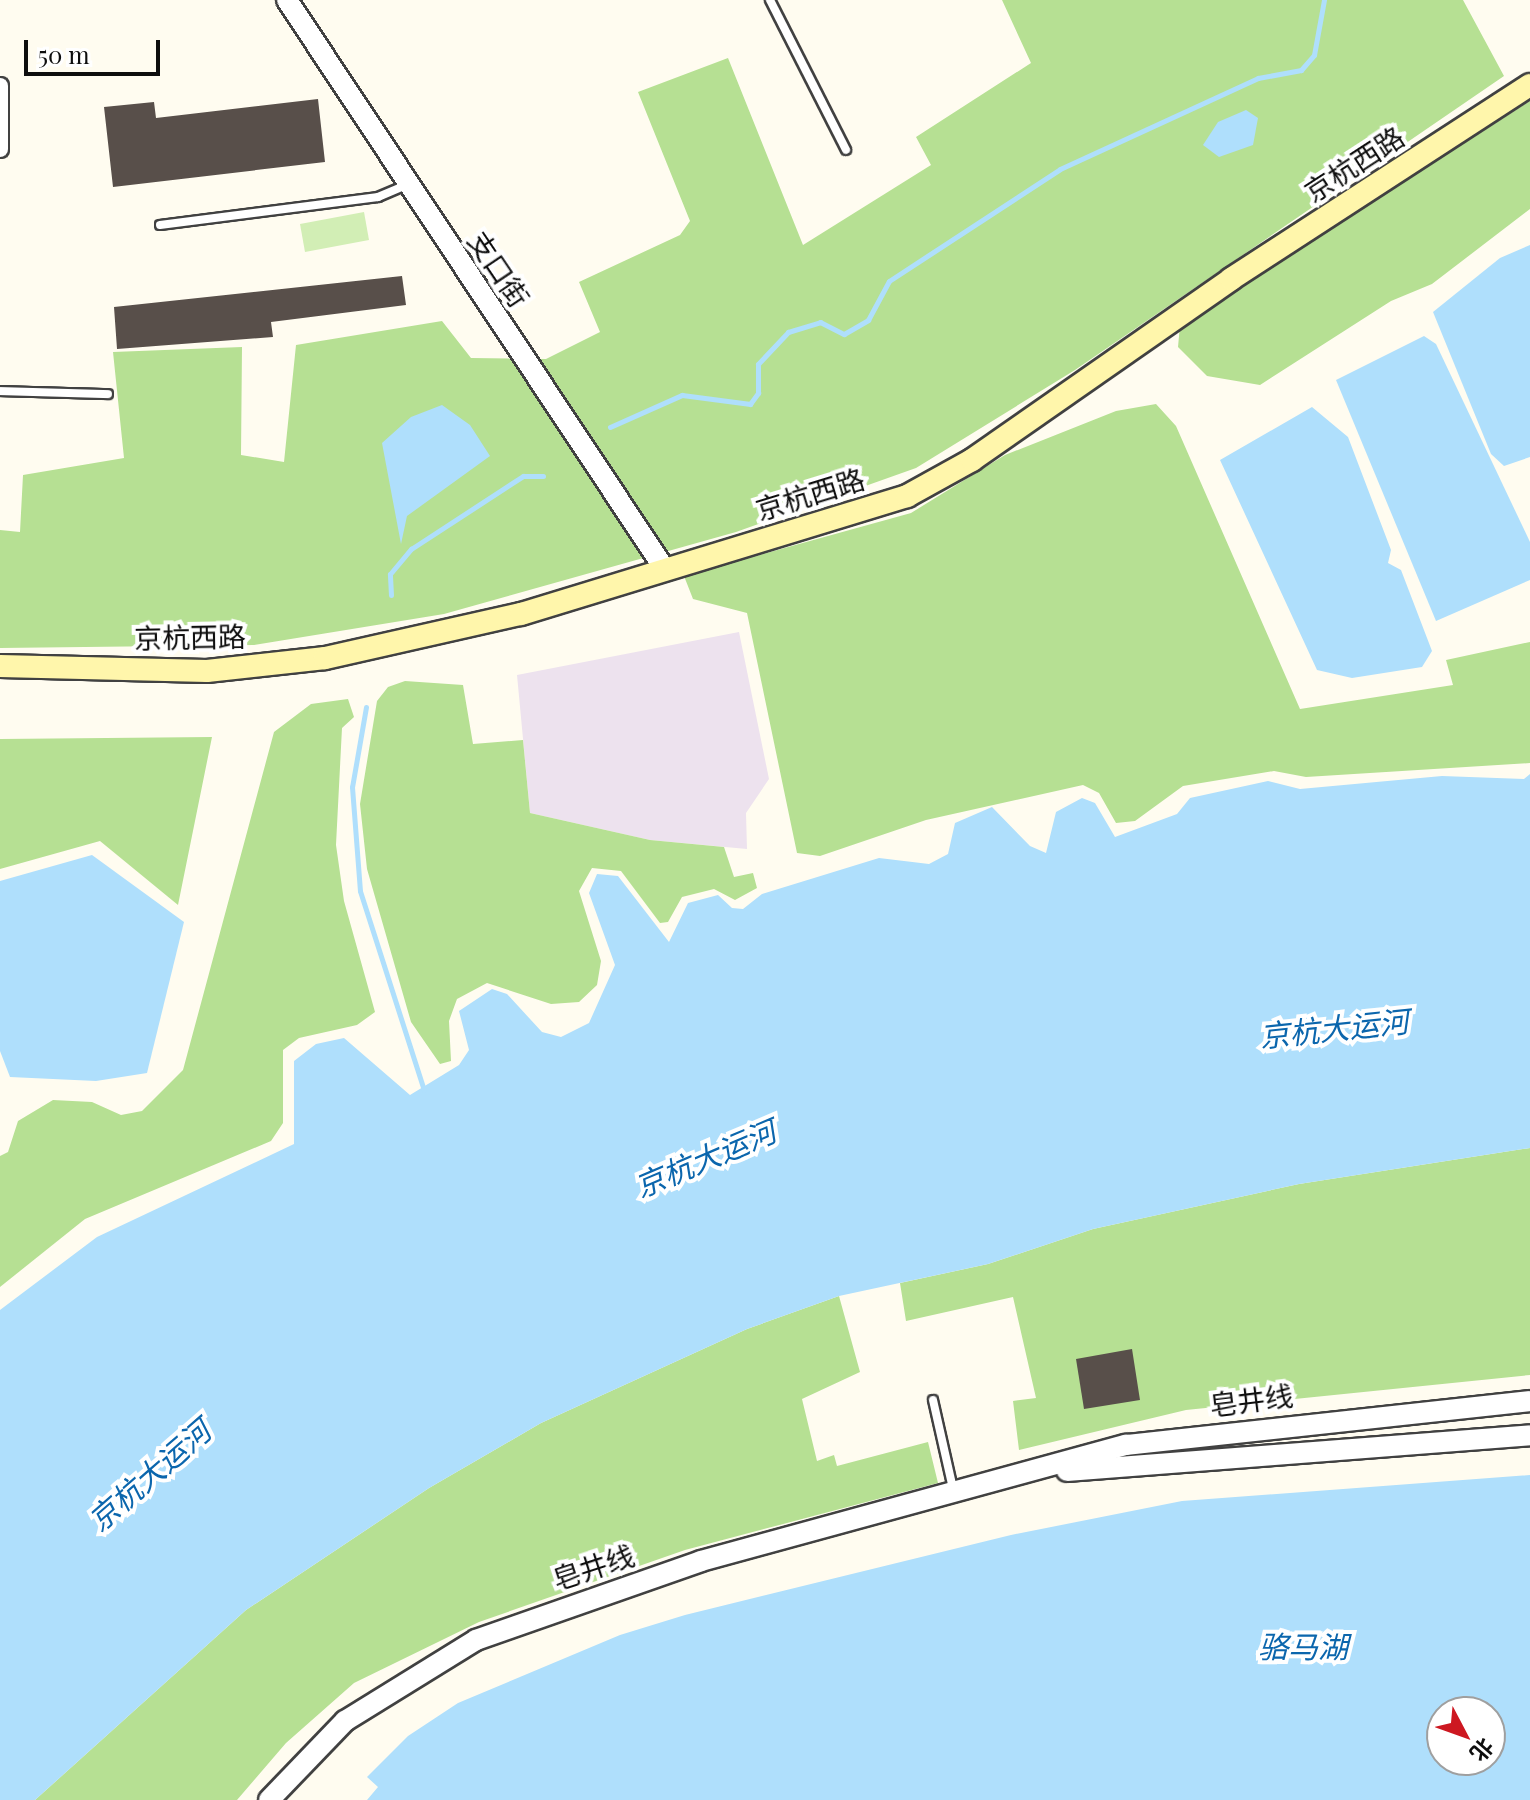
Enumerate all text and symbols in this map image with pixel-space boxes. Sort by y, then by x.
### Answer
scale bar [28,24,164,74]
text: 50 m [38,38,90,70]
street label: 京杭西路 [1298,119,1410,209]
street label: 支口街 [462,225,536,313]
street label: 京杭西路 [752,462,868,526]
street label: 京杭西路 [134,619,246,655]
water label: 京杭大运河 [1258,1002,1410,1054]
water label: 京杭大运河 [629,1112,781,1204]
street label: 皂井线 [1207,1378,1295,1422]
water label: 京杭大运河 [81,1412,217,1538]
street label: 皂井线 [548,1538,638,1596]
water label: 骆马湖 [1258,1628,1348,1664]
north arrow [1426,1696,1506,1776]
text: 北 [1464,1732,1501,1769]

